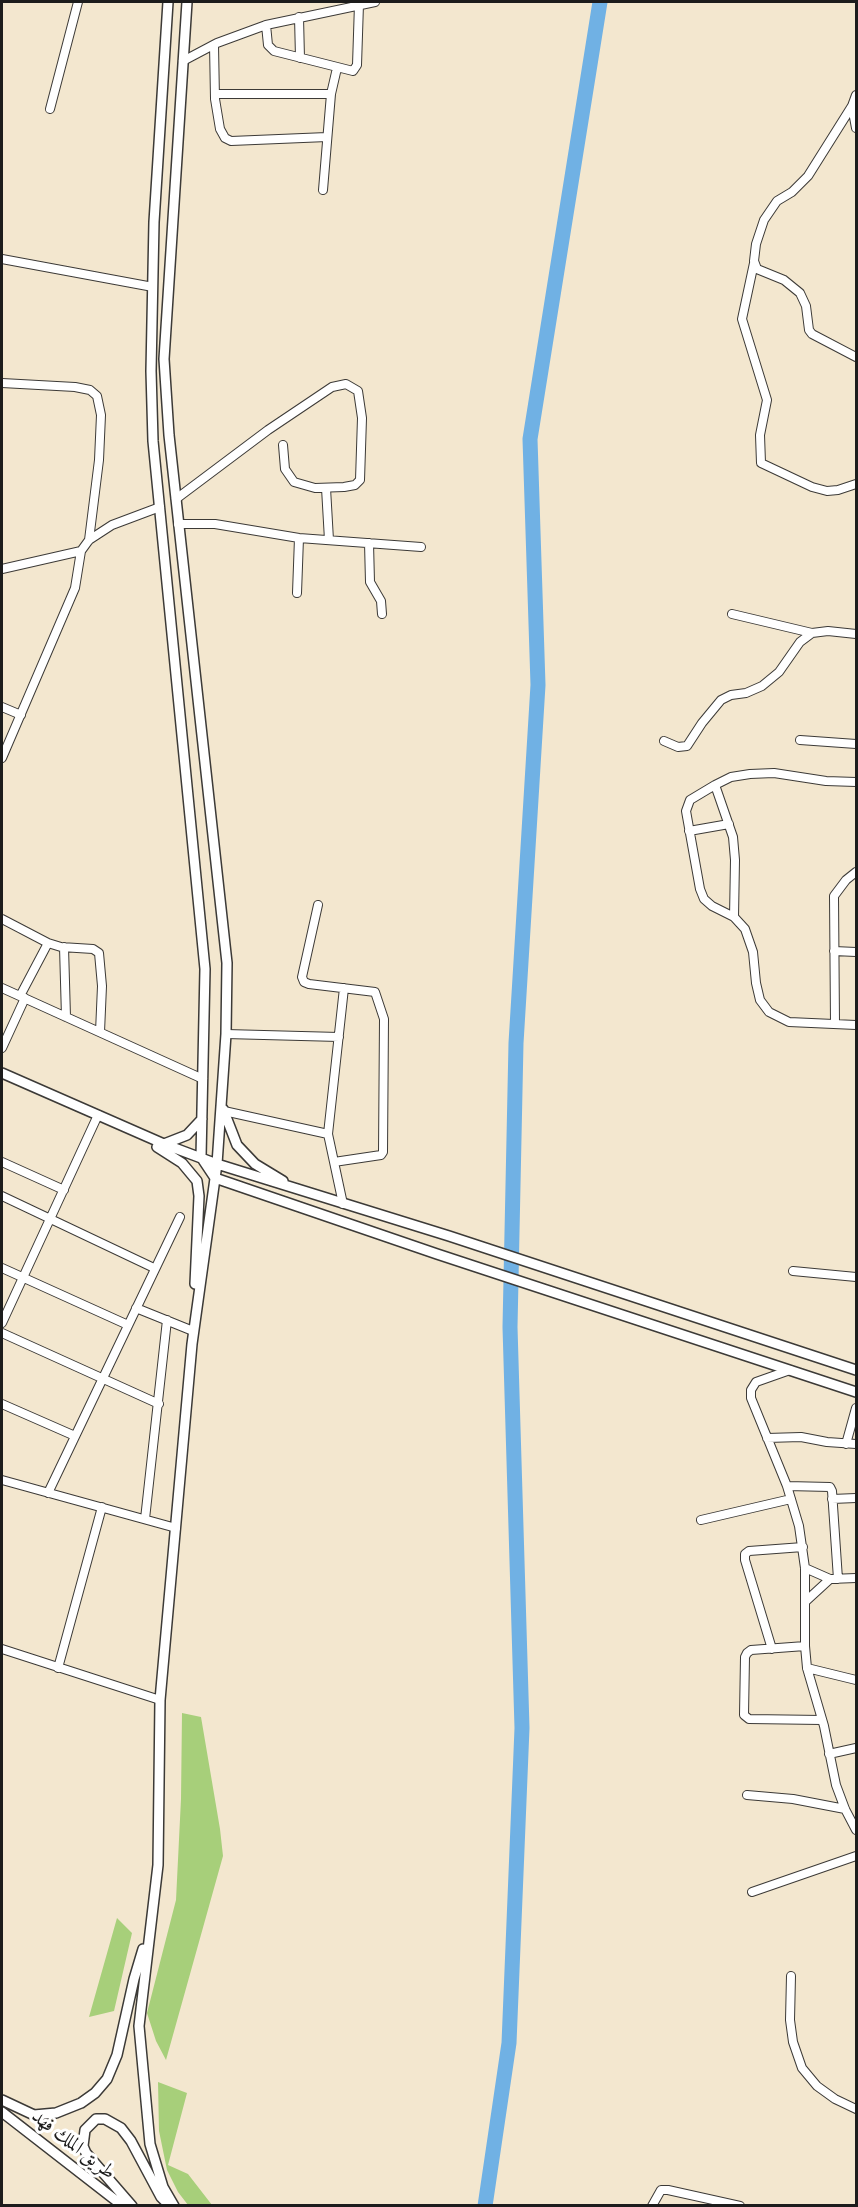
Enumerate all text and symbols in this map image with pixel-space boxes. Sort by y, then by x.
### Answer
street label: طريق الملك فهد [26,2105,120,2185]

